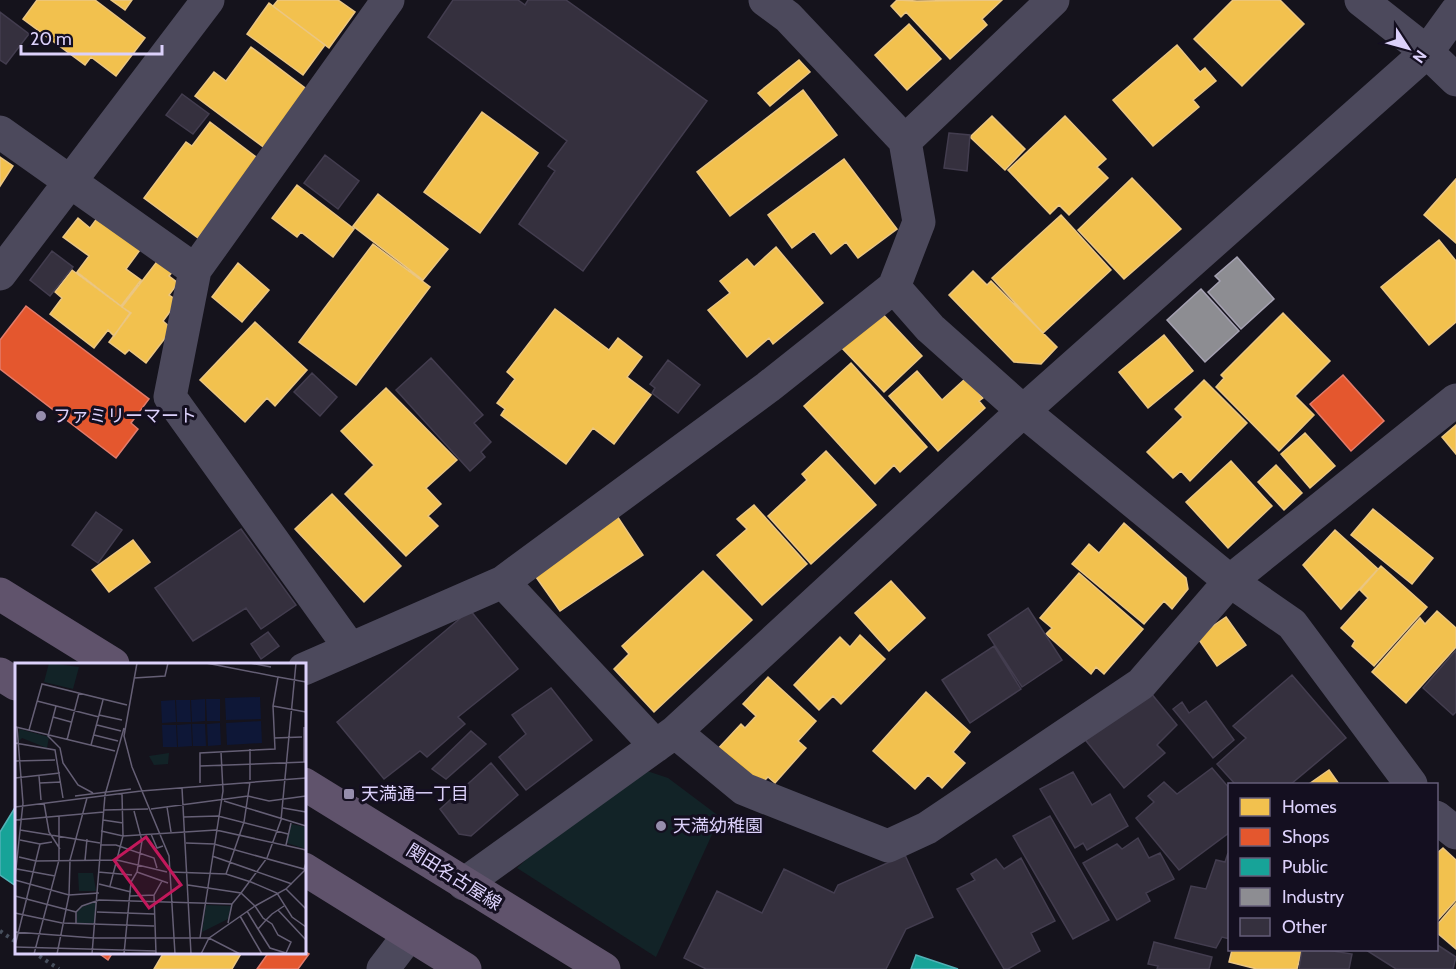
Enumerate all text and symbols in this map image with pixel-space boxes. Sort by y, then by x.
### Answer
scale bar [21,18,162,56]
north arrow [1378,18,1438,78]
text: 20 m [30,28,72,50]
text: N [1409,46,1431,67]
place label: ファミリーマート [53,405,197,427]
marker: ファミリーマート [34,409,48,423]
inset map [15,663,306,954]
place label: 天満通一丁目 [361,783,469,805]
legend [1228,783,1438,951]
marker: 天満通一丁目 [342,787,356,801]
text: Homes [1282,796,1337,818]
place label: 天満幼稚園 [673,815,763,837]
marker: 天満幼稚園 [654,819,668,833]
text: Shops [1282,826,1330,848]
street label: 関田名古屋線 [402,839,506,915]
text: Public [1282,856,1328,878]
text: Industry [1282,886,1344,908]
text: Other [1282,916,1327,938]

